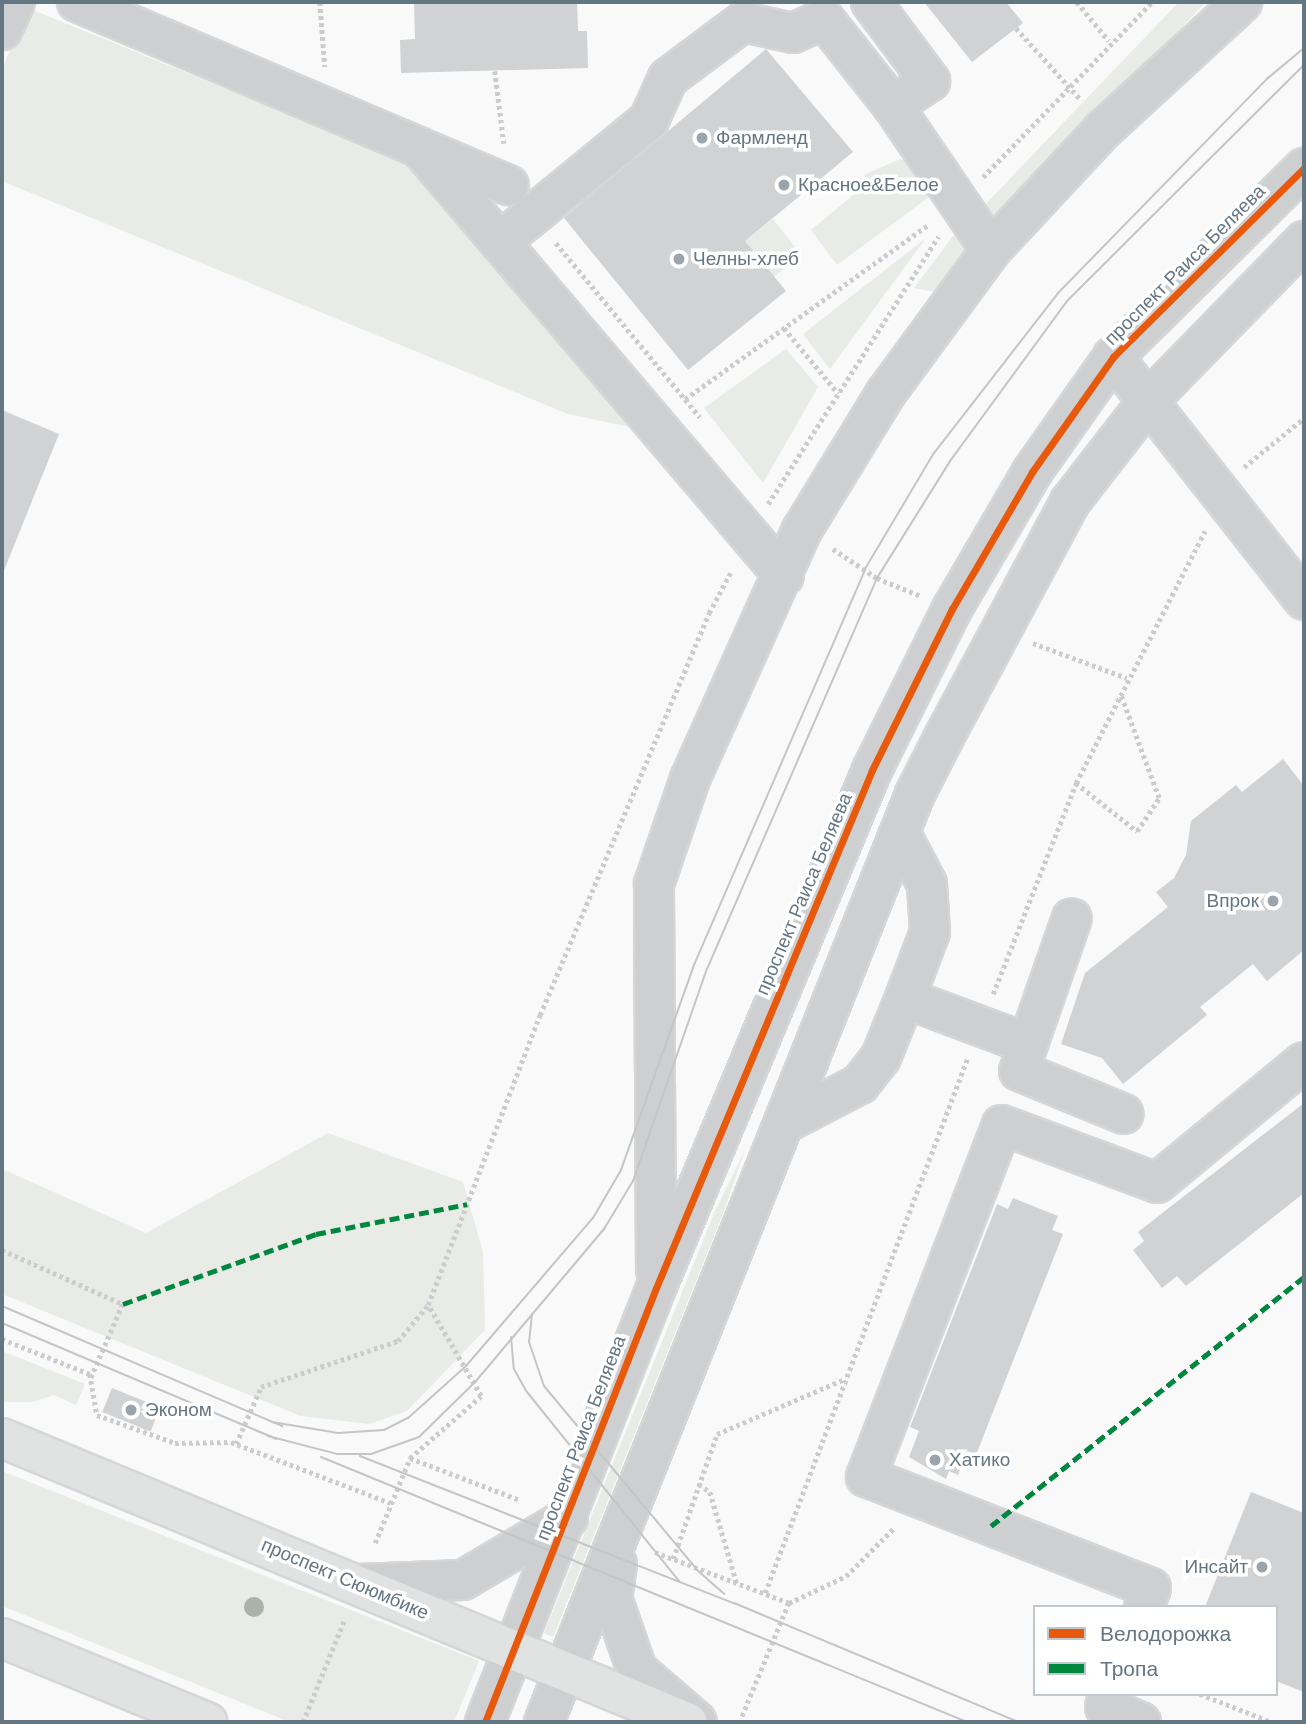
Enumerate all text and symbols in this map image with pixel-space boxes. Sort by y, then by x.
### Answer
place label: Фармленд [716,127,808,149]
marker: Фармленд [694,130,710,146]
place label: Красное&Белое [798,174,939,196]
marker: Красное&Белое [776,177,792,193]
street label: проспект Раиса Беляева [1100,180,1270,350]
place label: Челны-хлеб [693,248,799,270]
marker: Челны-хлеб [671,251,687,267]
street label: проспект Раиса Беляева [751,789,857,999]
place label: Впрок [1207,890,1259,912]
marker: Впрок [1265,893,1281,909]
street label: проспект Раиса Беляева [531,1332,631,1544]
place label: Эконом [145,1399,212,1421]
marker: Эконом [123,1402,139,1418]
place label: Хатико [949,1449,1010,1471]
marker: Хатико [927,1452,943,1468]
street label: проспект Сююмбике [258,1533,432,1625]
place label: Инсайт [1184,1556,1248,1578]
marker: Инсайт [1254,1559,1270,1575]
legend [1033,1605,1278,1696]
text: Велодорожка [1100,1622,1231,1645]
text: Тропа [1100,1657,1158,1680]

